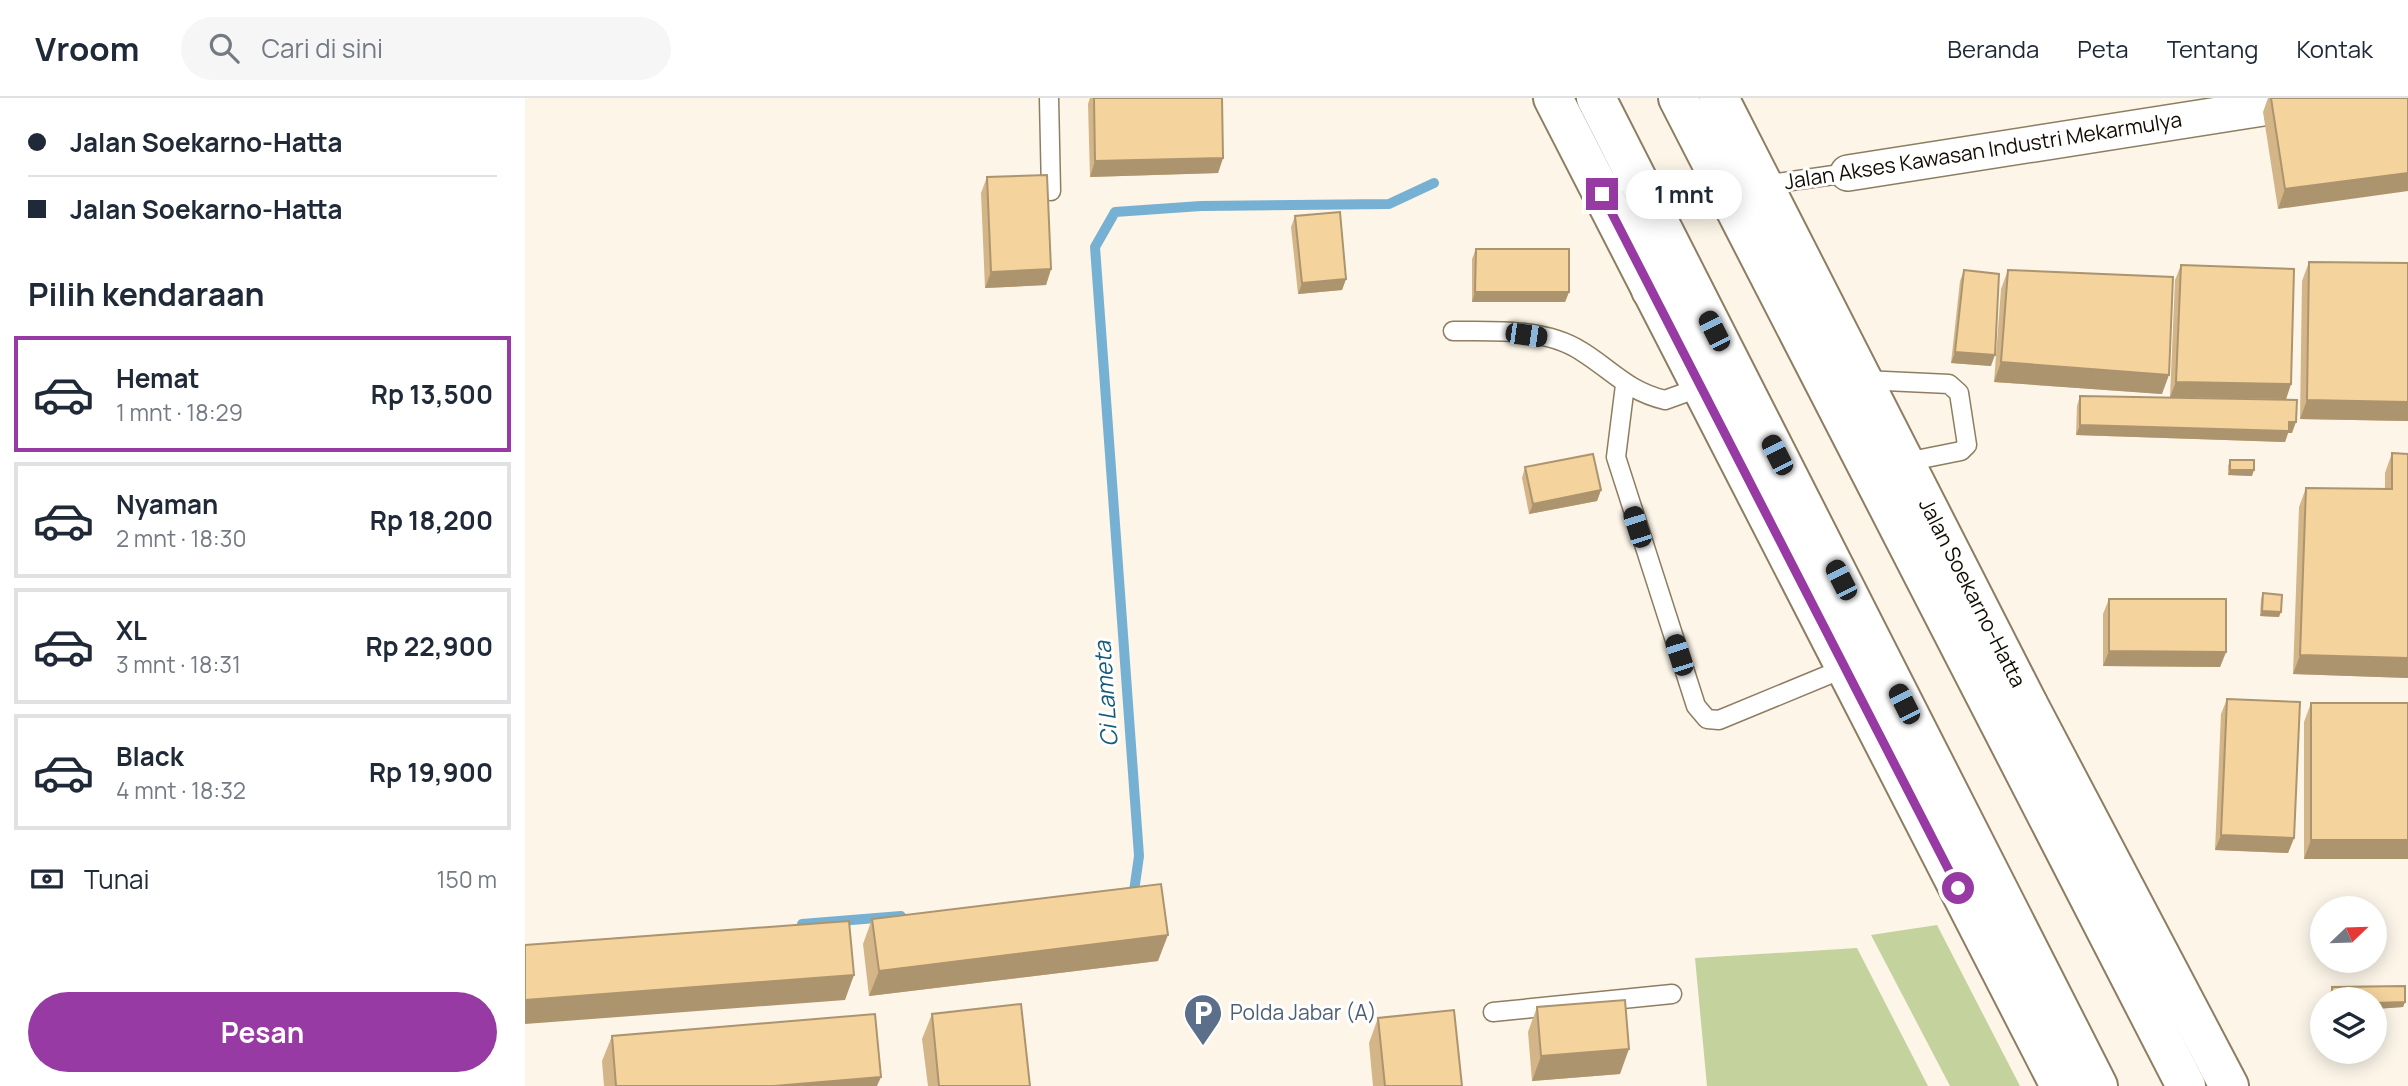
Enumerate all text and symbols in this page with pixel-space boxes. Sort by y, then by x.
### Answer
search box [181,17,671,80]
text: Vroom [35,26,139,71]
icon: search [205,29,243,67]
text: Cari di sini [261,30,383,66]
text: Beranda [1947,32,2039,65]
text: Peta [2077,32,2129,65]
text: Tentang [2167,32,2258,65]
text: Kontak [2296,32,2373,65]
street label: Jalan Akses Kawasan Industri Mekarmulya [1782,105,2184,195]
text: Jalan Soekarno-Hatta [70,124,343,160]
callout: 1 mnt [1627,170,1742,218]
route end [1586,178,1618,210]
text: 1 mnt [1654,178,1714,210]
text: Jalan Soekarno-Hatta [70,191,343,227]
text: Pilih kendaraan [28,272,265,316]
car [1696,308,1733,354]
car [1504,322,1549,348]
text: Hemat [116,360,200,396]
icon: car [32,363,95,426]
text: Rp 13,500 [371,376,493,412]
text: 1 mnt · 18:29 [116,396,243,428]
car [1759,432,1796,478]
text: Nyaman [116,486,218,522]
icon: car [32,489,95,552]
street label: Jalan Soekarno-Hatta [1913,493,2033,692]
text: Rp 18,200 [370,502,493,538]
car [1621,504,1654,550]
text: 2 mnt · 18:30 [116,522,246,554]
car [1823,557,1860,603]
text: XL [116,612,147,648]
icon: car [32,615,95,678]
text: Rp 22,900 [365,628,493,664]
car [1663,632,1696,678]
water label: Ci Lameta [1085,639,1125,748]
text: 3 mnt · 18:31 [116,648,241,680]
car [1886,681,1923,727]
text: Black [116,738,184,774]
icon: car [32,741,95,804]
text: Rp 19,900 [369,754,493,790]
text: 4 mnt · 18:32 [116,774,246,806]
icon: cash [28,860,66,898]
text: Tunai [84,861,150,897]
text: 150 m [437,863,497,895]
route start [1942,872,1974,904]
north arrow [2310,896,2387,973]
map controls [2310,896,2387,1064]
button: layers [2310,987,2387,1064]
button: Pesan [28,992,497,1072]
parking icon: Polda Jabar (A) [1182,992,1224,1047]
place label: Polda Jabar (A) [1230,998,1377,1026]

